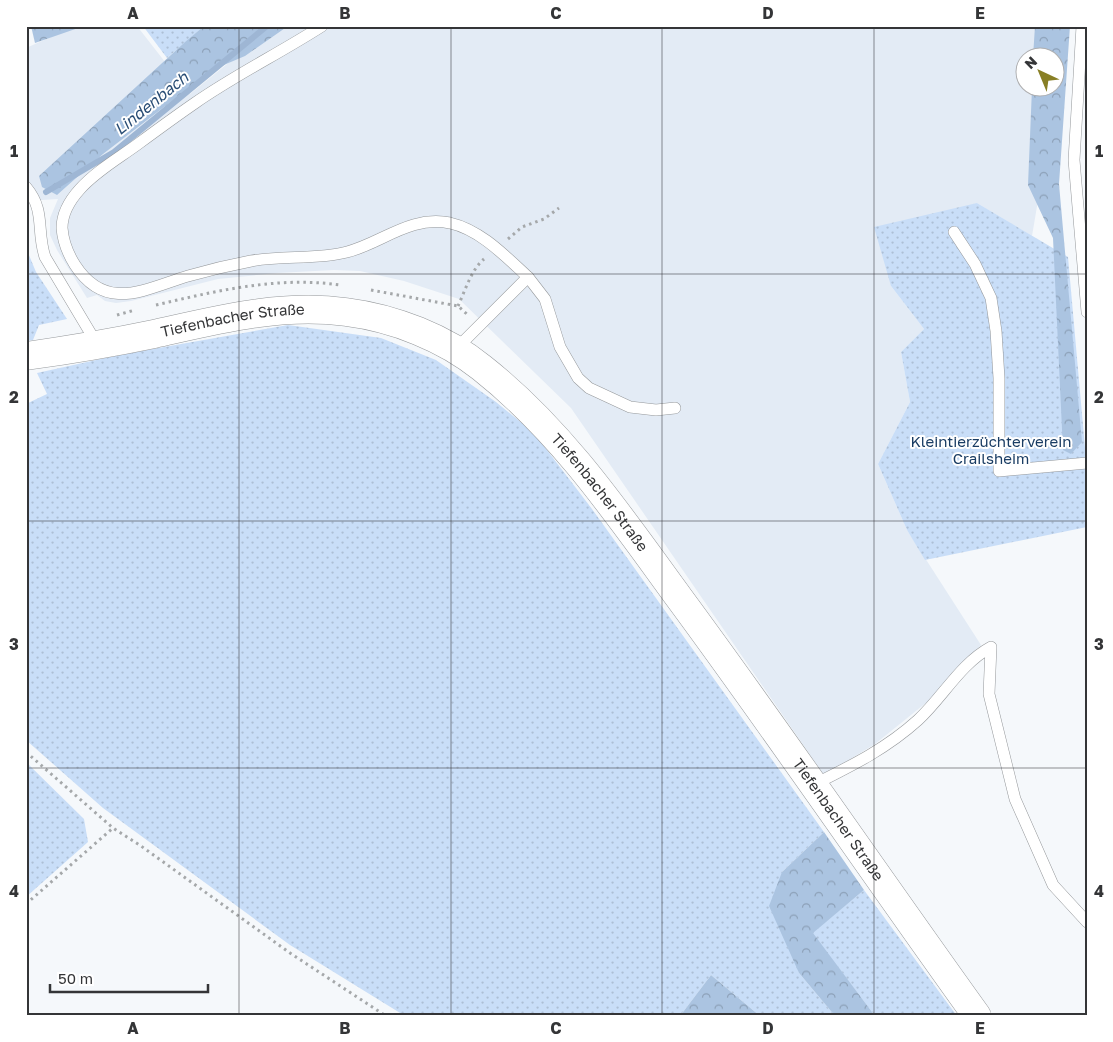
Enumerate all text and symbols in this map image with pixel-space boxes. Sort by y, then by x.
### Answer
text: A [127,3,139,23]
text: B [339,3,351,23]
text: C [550,3,562,23]
text: D [762,3,774,23]
text: E [975,3,985,23]
north arrow [1016,48,1066,98]
text: N [1021,52,1040,72]
water label: Lindenbach [110,66,193,139]
text: 1 [10,141,18,161]
text: 1 [1095,141,1103,161]
street label: Tiefenbacher Straße [159,299,305,340]
text: 2 [9,387,19,407]
text: 2 [1094,387,1104,407]
street label: Tiefenbacher Straße [548,429,653,555]
park label: Kleintierzüchterverein Crailsheim [911,432,1071,467]
text: 3 [9,634,19,654]
text: 3 [1094,634,1104,654]
street label: Tiefenbacher Straße [790,755,888,884]
text: 4 [9,881,19,901]
text: 4 [1094,881,1104,901]
scale bar [50,962,208,994]
text: 50 m [58,969,93,987]
text: A [127,1018,139,1038]
text: B [339,1018,351,1038]
text: C [550,1018,562,1038]
text: D [762,1018,774,1038]
text: E [975,1018,985,1038]

